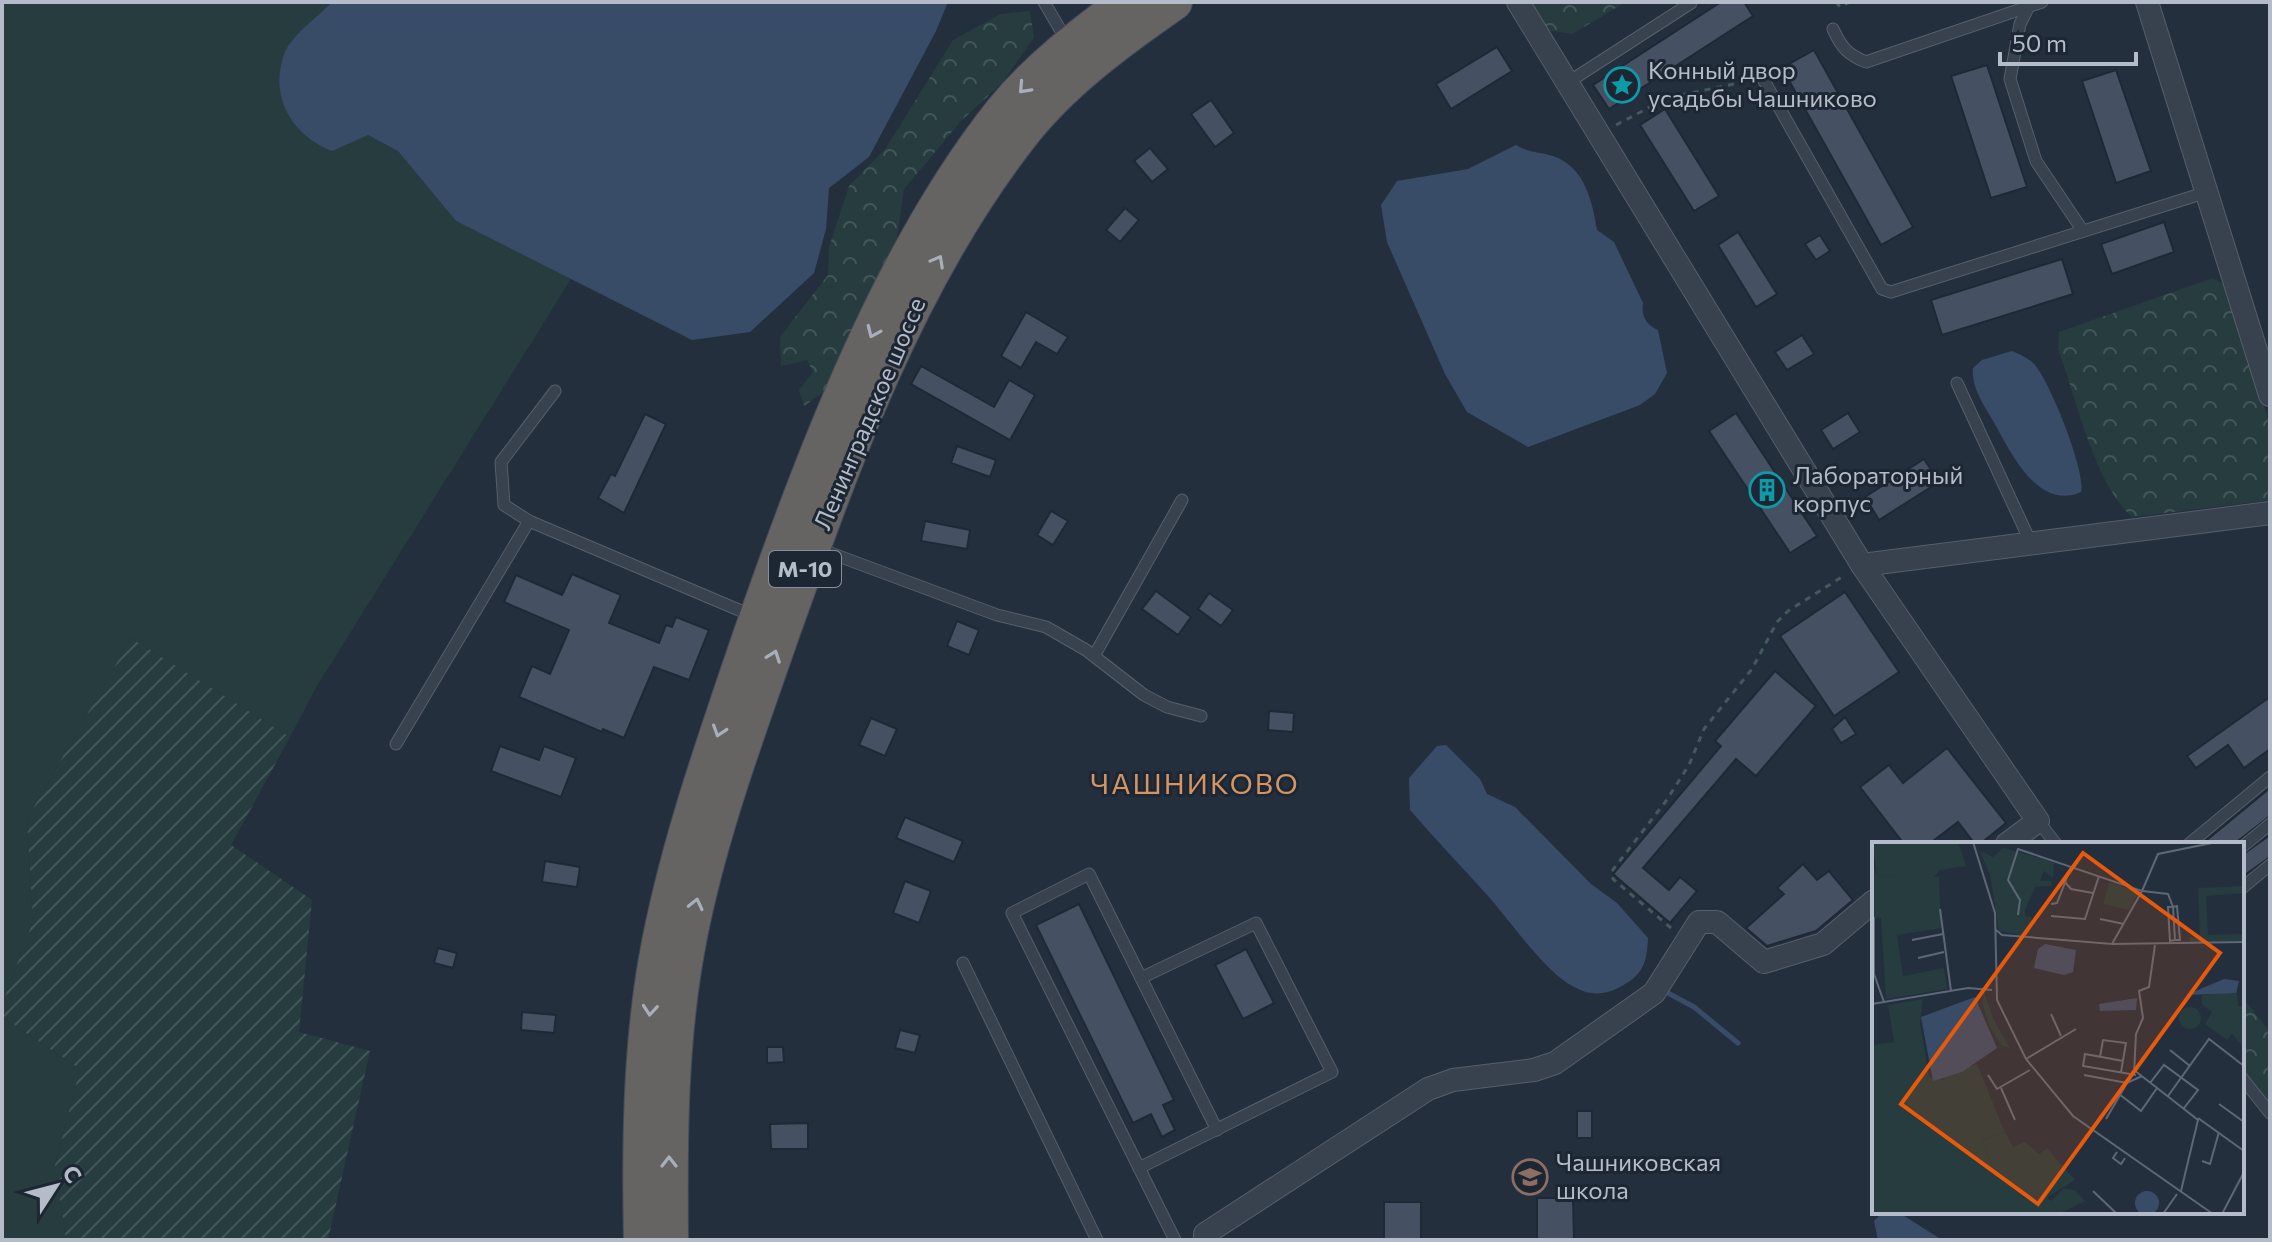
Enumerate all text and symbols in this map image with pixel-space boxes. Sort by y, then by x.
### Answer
scale bar [2000,16,2136,66]
text: 50 m [2012,28,2067,57]
place label: Конный двор усадьбы Чашниково [1648,55,1877,112]
place icon: Конный двор усадьбы Чашниково [1603,66,1641,104]
one-way arrow [1019,79,1033,93]
one-way arrow [929,255,944,270]
street label: Ленинградское шоссе [807,293,931,534]
one-way arrow [867,323,883,338]
place label: Лабораторный корпус [1793,460,1963,517]
building icon: Лабораторный корпус [1748,471,1786,509]
road number: М-10 [769,551,841,587]
one-way arrow [764,650,780,664]
one-way arrow [713,723,729,737]
district label: ЧАШНИКОВО [1090,766,1300,800]
inset map [1872,842,2244,1214]
one-way arrow [687,898,704,911]
one-way arrow [642,1004,659,1017]
north arrow [16,1146,96,1226]
place label: Чашниковская школа [1556,1147,1721,1204]
one-way arrow [660,1155,678,1168]
school or university icon: Чашниковская школа [1511,1158,1549,1196]
text: С [57,1160,88,1188]

